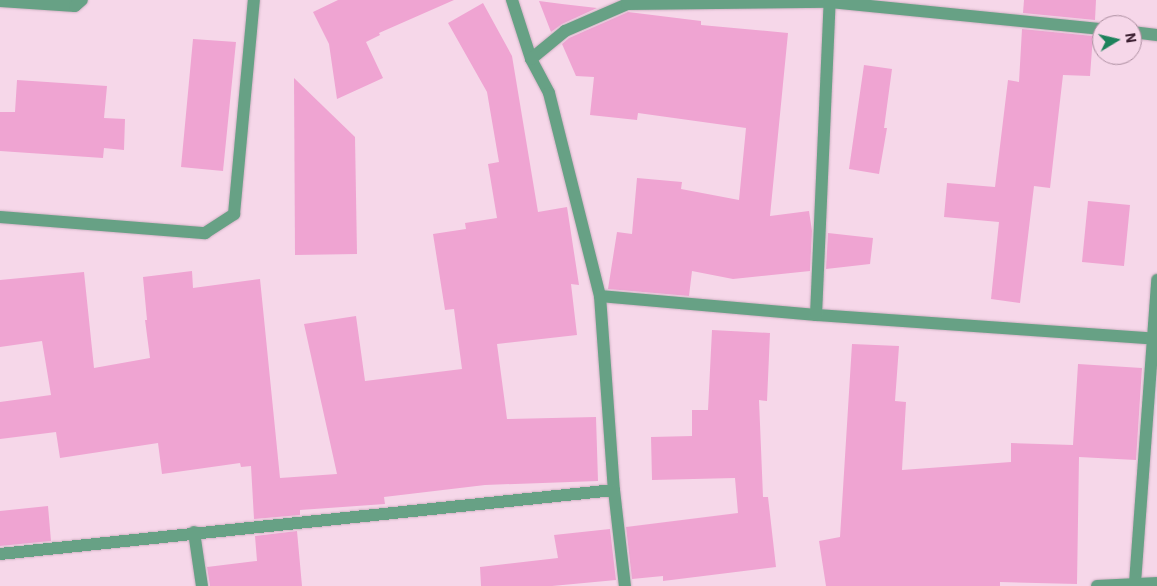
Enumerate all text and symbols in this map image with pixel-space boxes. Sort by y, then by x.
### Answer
north arrow [1092,15,1142,65]
text: N [1121,31,1141,44]

